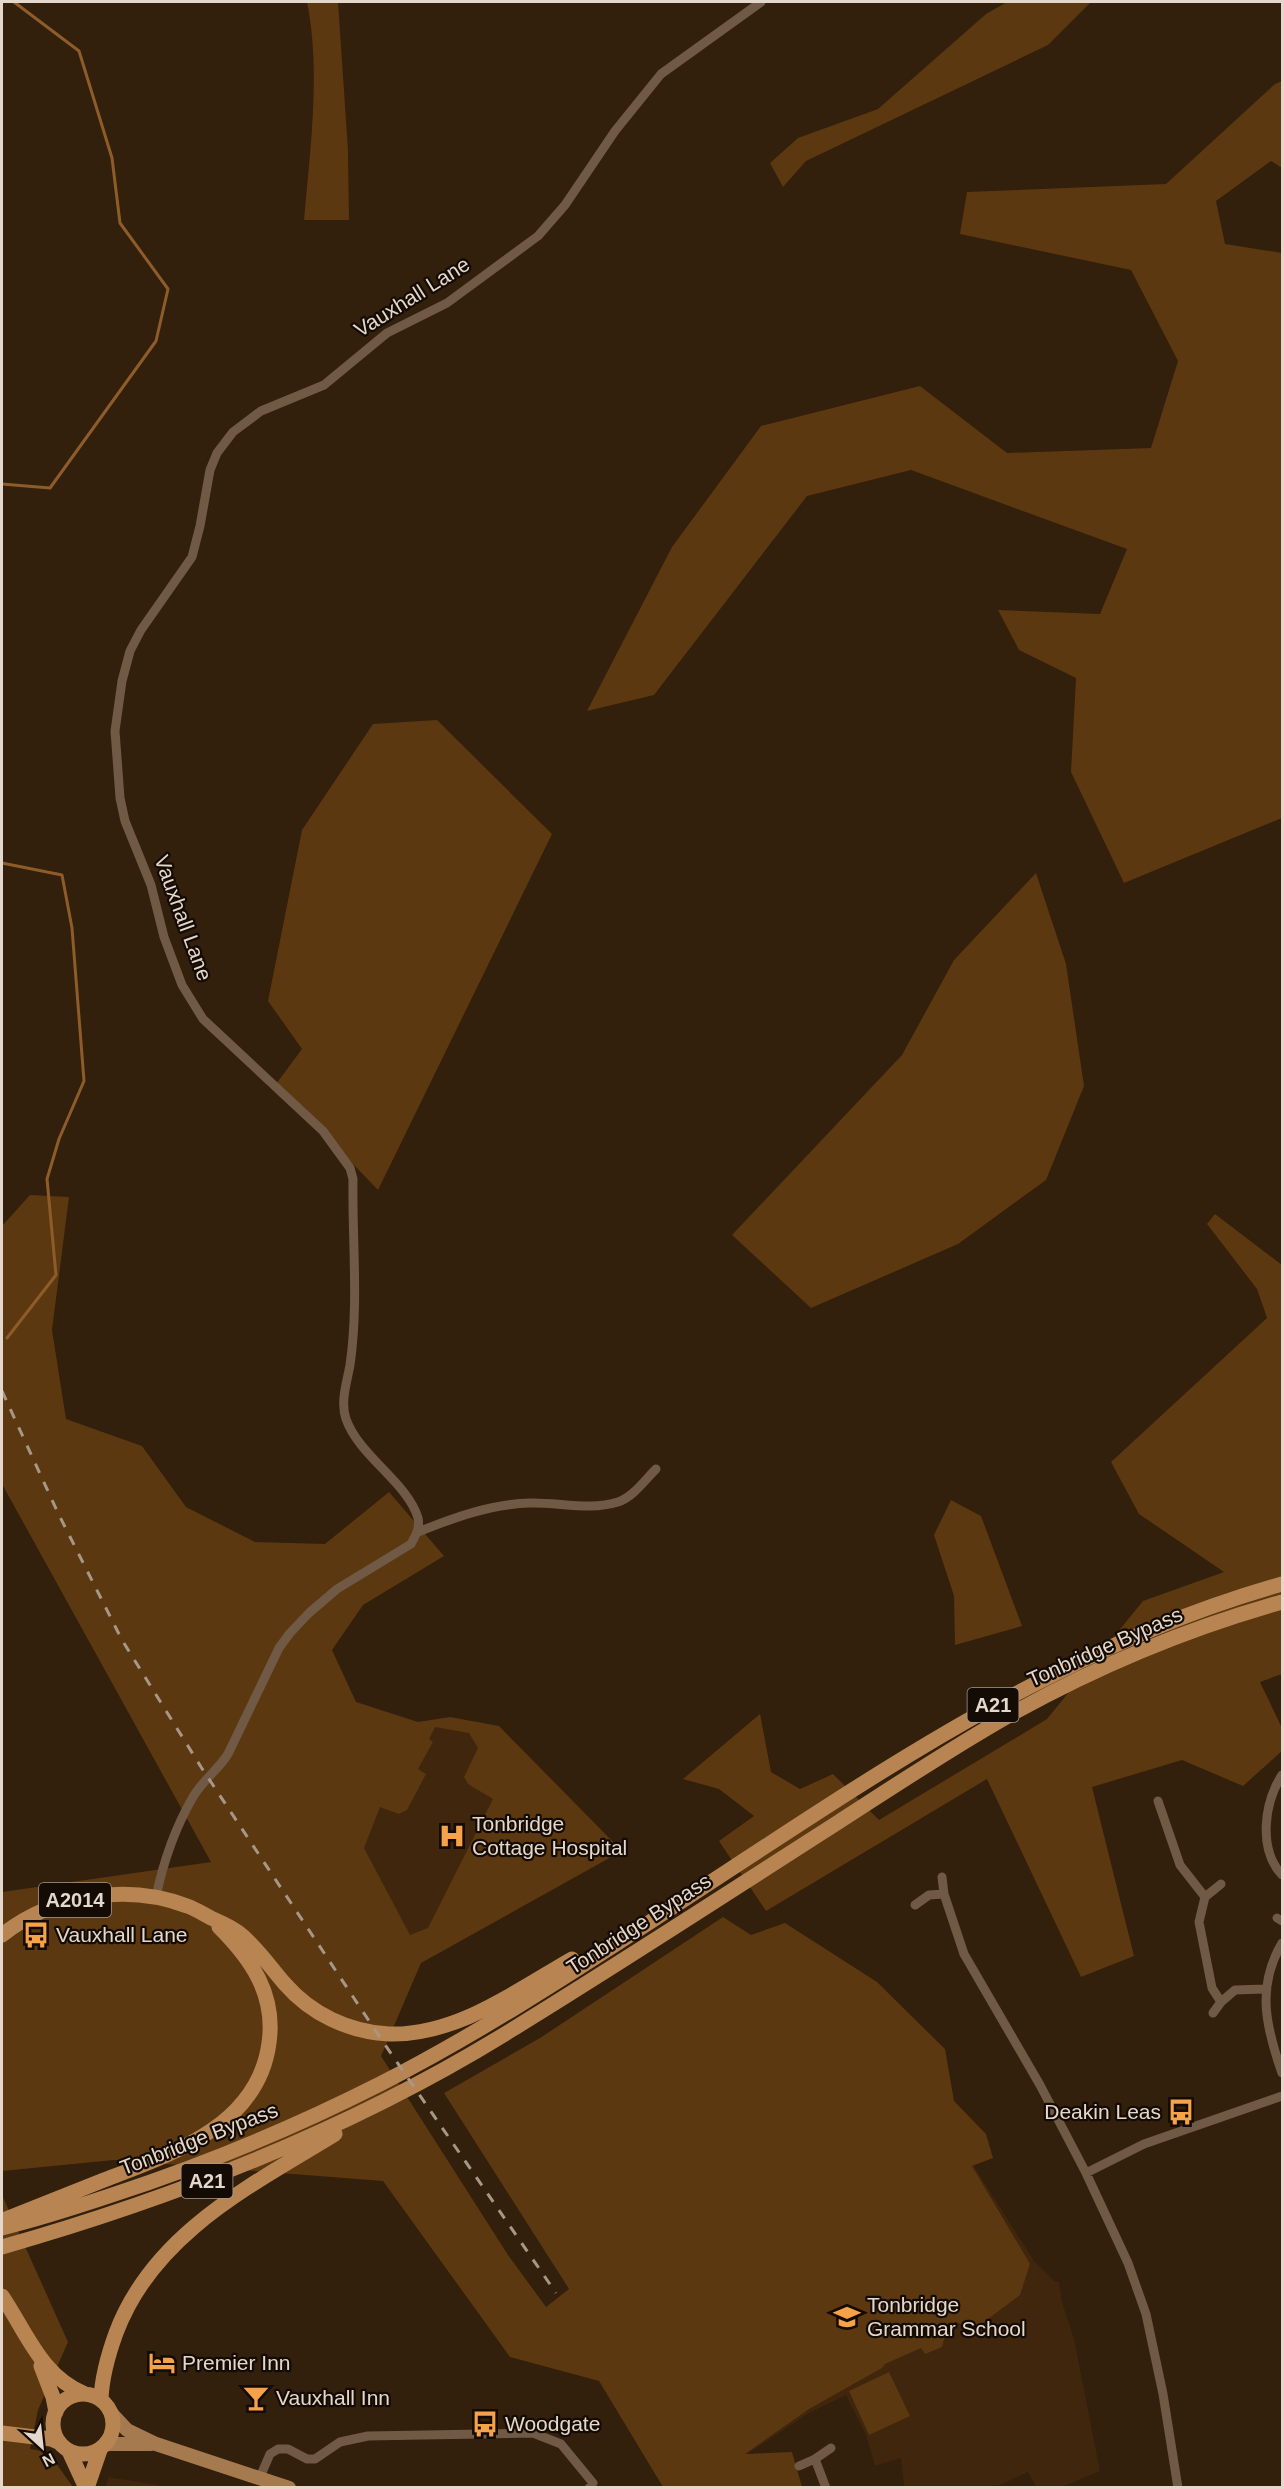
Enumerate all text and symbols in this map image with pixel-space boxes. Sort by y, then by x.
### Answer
street label: Vauxhall Lane [350,252,474,341]
street label: Vauxhall Lane [150,852,217,984]
street label: Tonbridge Bypass [1024,1602,1186,1691]
road number: A21 [968,1688,1018,1722]
place label: Tonbridge Cottage Hospital [472,1812,627,1859]
hospital icon: Tonbridge Cottage Hospital [437,1821,467,1851]
street label: Tonbridge Bypass [562,1868,715,1979]
road number: A2014 [39,1883,111,1917]
bus stop icon: Vauxhall Lane [21,1920,51,1950]
place label: Vauxhall Lane [56,1923,188,1946]
bus stop icon: Deakin Leas [1166,2097,1196,2127]
street label: Tonbridge Bypass [117,2098,281,2179]
place label: Deakin Leas [1044,2100,1161,2123]
road number: A21 [182,2164,232,2198]
place label: Tonbridge Grammar School [867,2293,1026,2340]
school or university icon: Tonbridge Grammar School [832,2302,862,2332]
hotel icon: Premier Inn [147,2348,177,2378]
place label: Premier Inn [182,2351,291,2374]
bar icon: Vauxhall Inn [241,2383,271,2413]
place label: Vauxhall Inn [276,2386,390,2409]
bus stop icon: Woodgate [470,2409,500,2439]
place label: Woodgate [505,2412,600,2435]
north arrow [12,2417,72,2477]
text: N [40,2450,58,2470]

